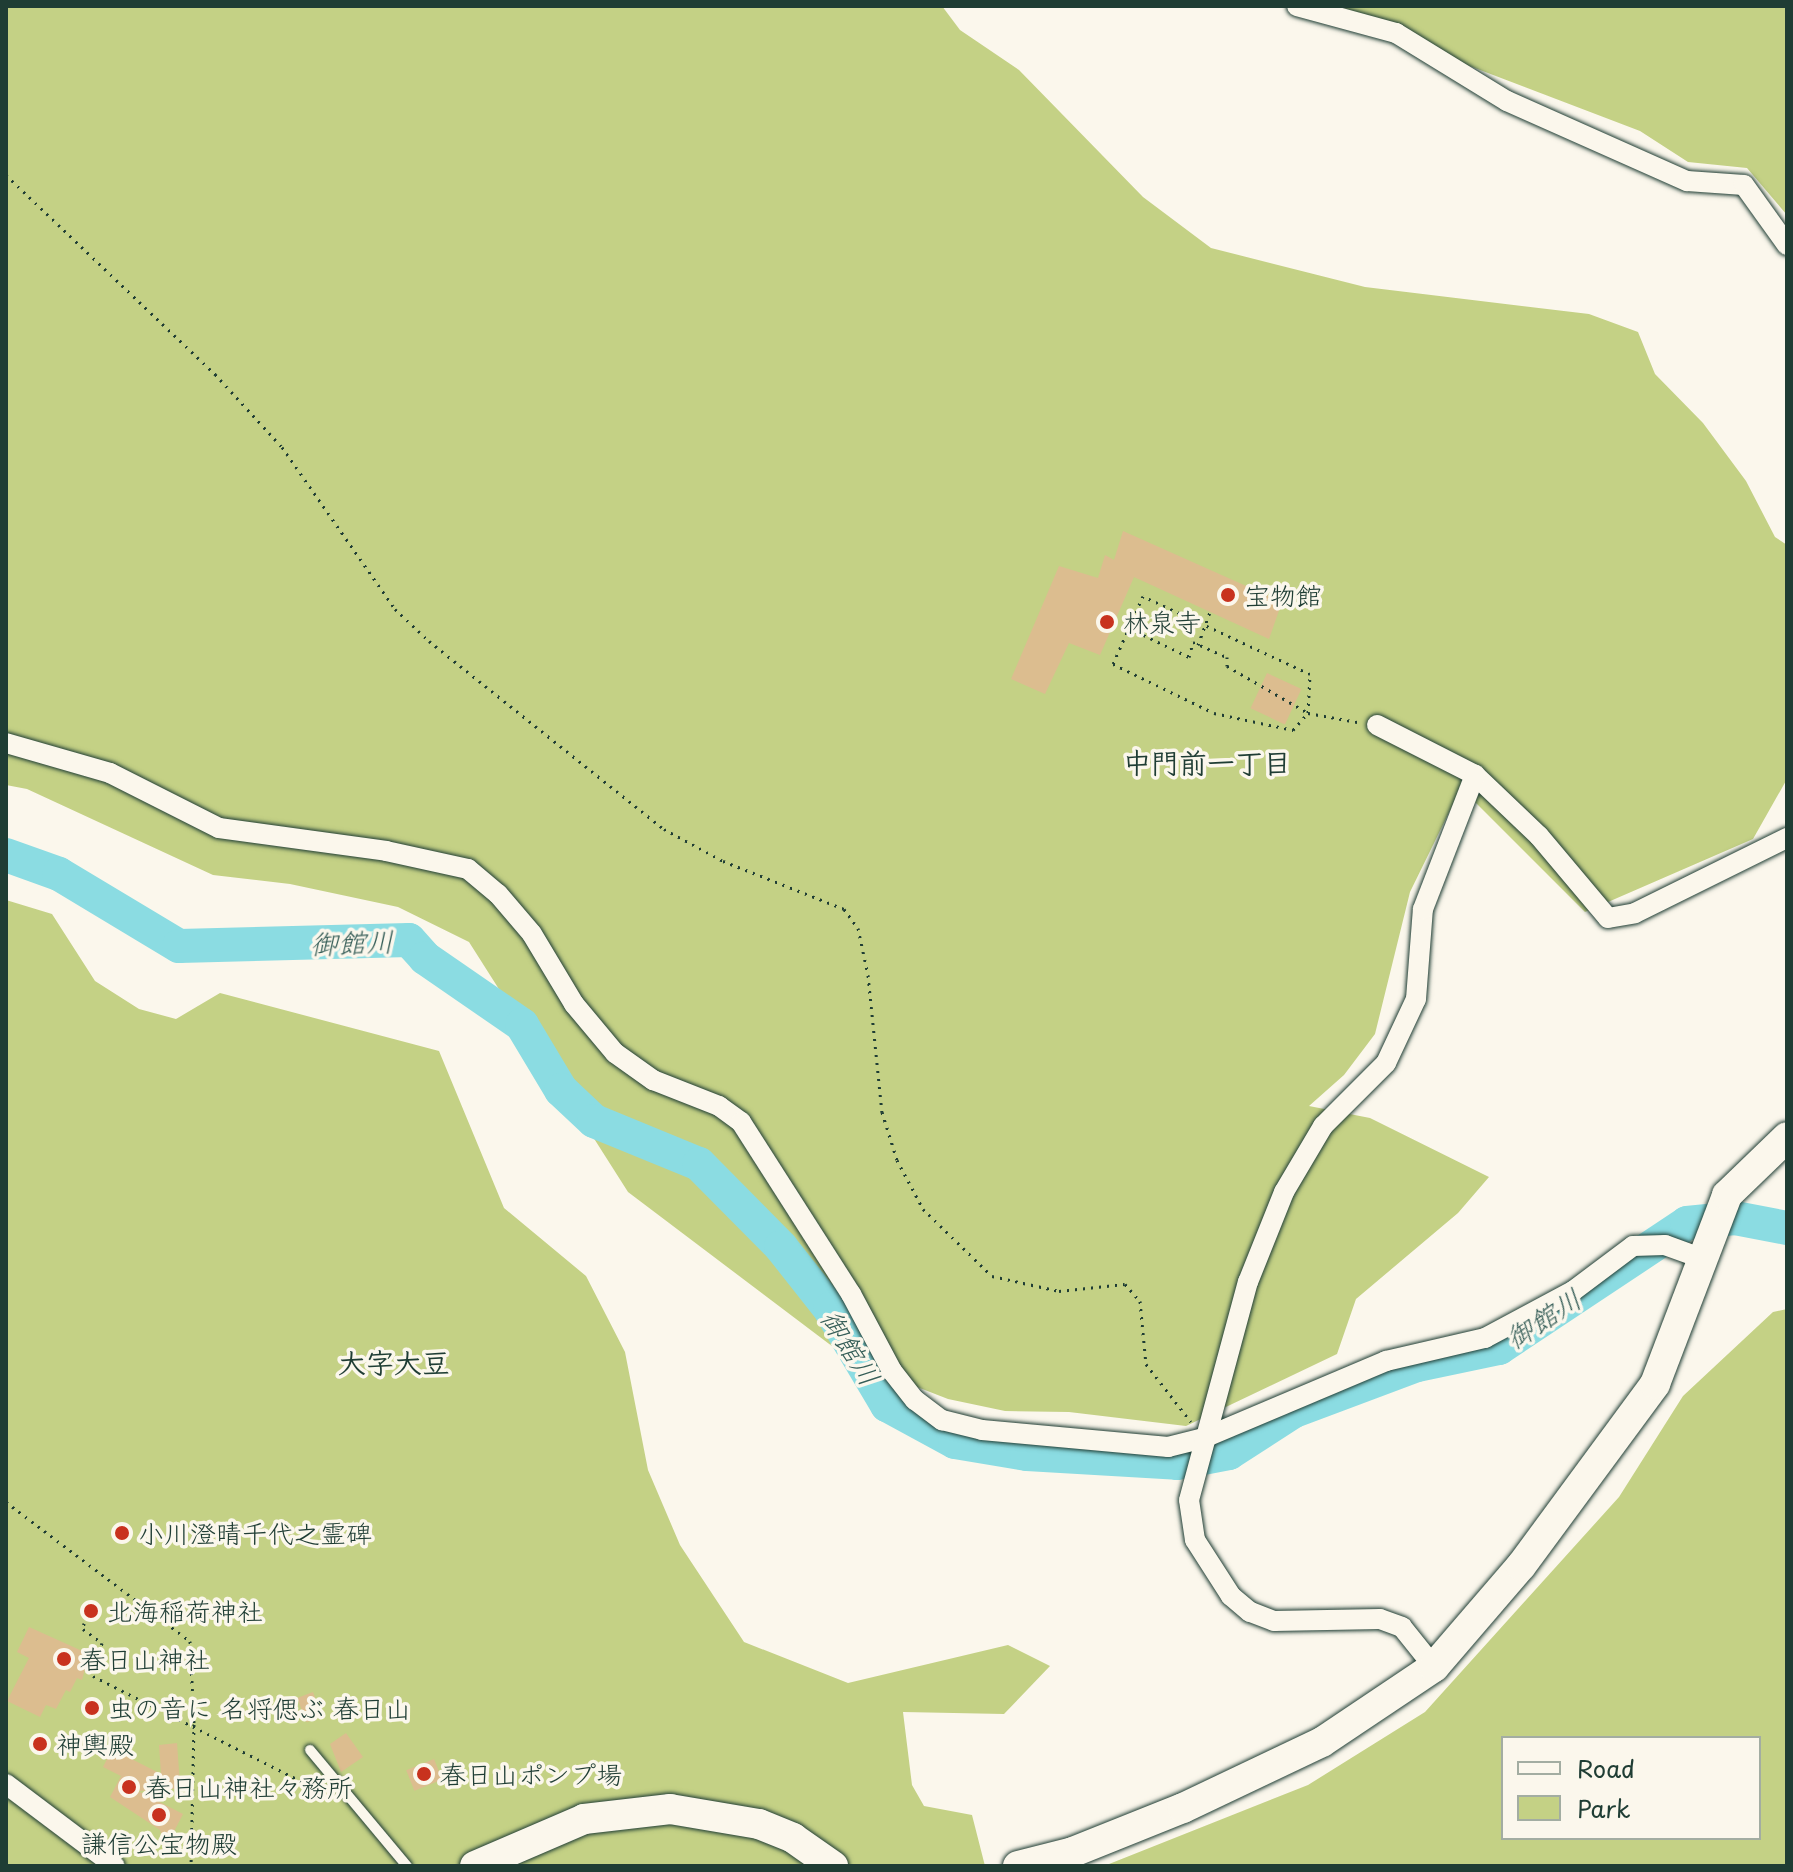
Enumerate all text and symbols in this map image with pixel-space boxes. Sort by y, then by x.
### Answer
place label: 宝物館 [1244,579,1322,611]
marker: 宝物館 [1219,586,1237,604]
place label: 林泉寺 [1123,606,1201,638]
marker: 林泉寺 [1098,613,1116,631]
district label: 中門前一丁目 [1123,745,1291,779]
water label: 御館川 [309,924,395,960]
water label: 御館川 [1499,1281,1587,1355]
water label: 御館川 [814,1302,888,1392]
district label: 大字大豆 [338,1345,450,1379]
place label: 小川澄晴千代之霊碑 [138,1517,372,1549]
marker: 小川澄晴千代之霊碑 [113,1524,131,1542]
place label: 北海稲荷神社 [107,1595,263,1627]
marker: 北海稲荷神社 [82,1602,100,1620]
place label: 春日山神社 [80,1643,210,1675]
marker: 春日山神社 [55,1650,73,1668]
place label: 虫の音に 名将偲ぶ 春日山 [108,1692,411,1724]
marker: 虫の音に 名将偲ぶ 春日山 [83,1699,101,1717]
place label: 神輿殿 [56,1728,134,1760]
marker: 神輿殿 [31,1735,49,1753]
legend [1501,1736,1761,1840]
text: Road [1577,1750,1635,1786]
place label: 春日山ポンプ場 [440,1758,622,1790]
marker: 春日山ポンプ場 [415,1765,433,1783]
place label: 春日山神社々務所 [145,1771,353,1803]
marker: 春日山神社々務所 [120,1778,138,1796]
text: Park [1577,1790,1631,1826]
marker: 謙信公宝物殿 [150,1806,168,1824]
place label: 謙信公宝物殿 [81,1827,237,1859]

